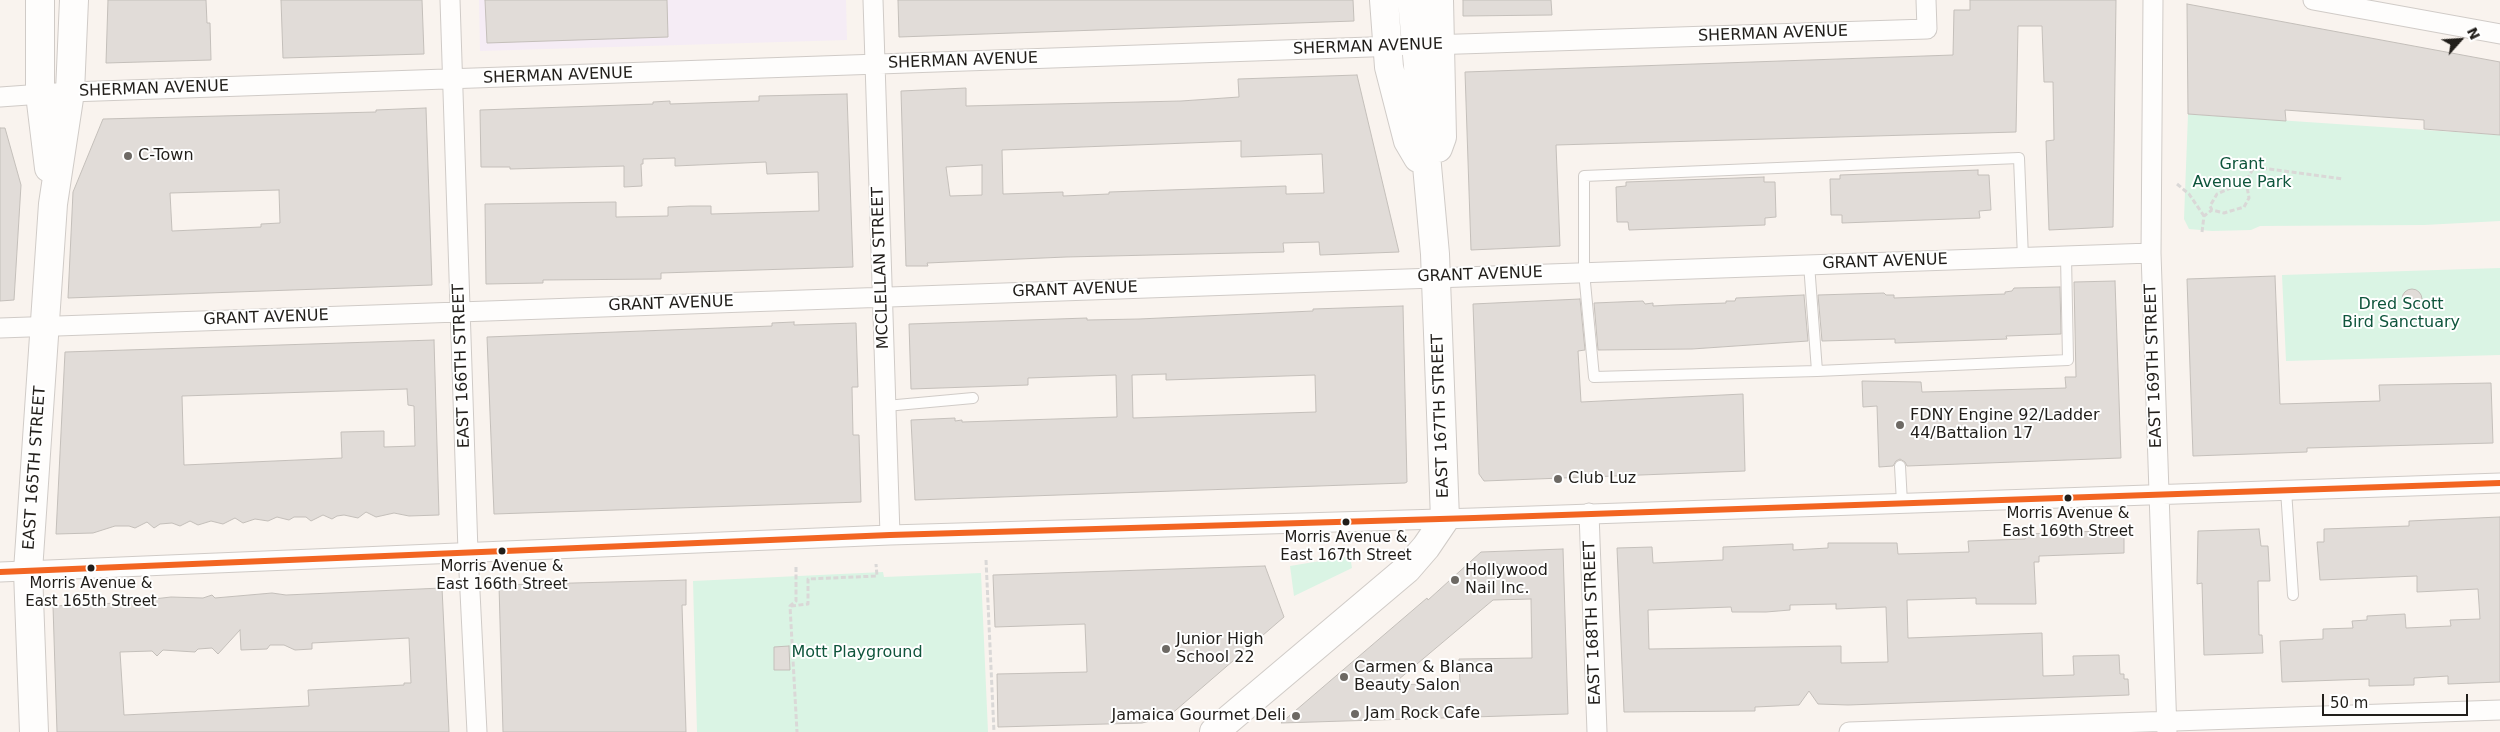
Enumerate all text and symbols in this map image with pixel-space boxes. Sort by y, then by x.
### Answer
north arrow [2435,15,2485,65]
street label: SHERMAN AVENUE [1698,22,1848,46]
text: N [2464,25,2483,42]
street label: SHERMAN AVENUE [1293,35,1443,59]
street label: SHERMAN AVENUE [888,49,1038,73]
street label: SHERMAN AVENUE [483,64,633,88]
street label: SHERMAN AVENUE [79,77,229,101]
place label: C-Town [138,146,194,166]
marker: C-Town [122,150,134,162]
park label: Grant Avenue Park [2192,155,2292,193]
street label: MCCLELLAN STREET [869,187,893,349]
street label: GRANT AVENUE [1822,250,1948,274]
street label: GRANT AVENUE [1417,263,1543,287]
street label: GRANT AVENUE [1012,278,1138,302]
street label: EAST 166TH STREET [450,283,474,449]
street label: EAST 169TH STREET [2142,283,2166,449]
street label: GRANT AVENUE [608,292,734,316]
park label: Dred Scott Bird Sanctuary [2342,295,2460,333]
street label: GRANT AVENUE [203,306,329,330]
street label: EAST 167TH STREET [1429,333,1453,499]
street label: EAST 165TH STREET [20,385,50,551]
place label: FDNY Engine 92/Ladder 44/Battalion 17 [1910,406,2099,444]
marker: FDNY Engine 92/Ladder 44/Battalion 17 [1894,419,1906,431]
place label: Club Luz [1568,469,1636,489]
marker: Club Luz [1552,473,1564,485]
marker: Morris Avenue & East 169th Street [2063,493,2073,503]
place label: Morris Avenue & East 169th Street [2002,505,2134,540]
marker: Morris Avenue & East 167th Street [1341,517,1351,527]
place label: Morris Avenue & East 167th Street [1280,529,1412,564]
street label: EAST 168TH STREET [1581,540,1605,706]
marker: Morris Avenue & East 166th Street [497,546,507,556]
place label: Morris Avenue & East 166th Street [436,558,568,593]
place label: Hollywood Nail Inc. [1465,561,1548,599]
marker: Morris Avenue & East 165th Street [86,563,96,573]
marker: Hollywood Nail Inc. [1449,574,1461,586]
place label: Morris Avenue & East 165th Street [25,575,157,610]
place label: Junior High School 22 [1176,630,1264,668]
park label: Mott Playground [791,643,923,663]
marker: Junior High School 22 [1160,643,1172,655]
place label: Carmen & Blanca Beauty Salon [1354,658,1493,696]
marker: Carmen & Blanca Beauty Salon [1338,671,1350,683]
scale bar [2325,684,2471,716]
text: 50 m [2330,694,2368,712]
place label: Jam Rock Cafe [1365,704,1480,724]
place label: Jamaica Gourmet Deli [1111,706,1286,726]
marker: Jam Rock Cafe [1349,708,1361,720]
marker: Jamaica Gourmet Deli [1290,710,1302,722]

